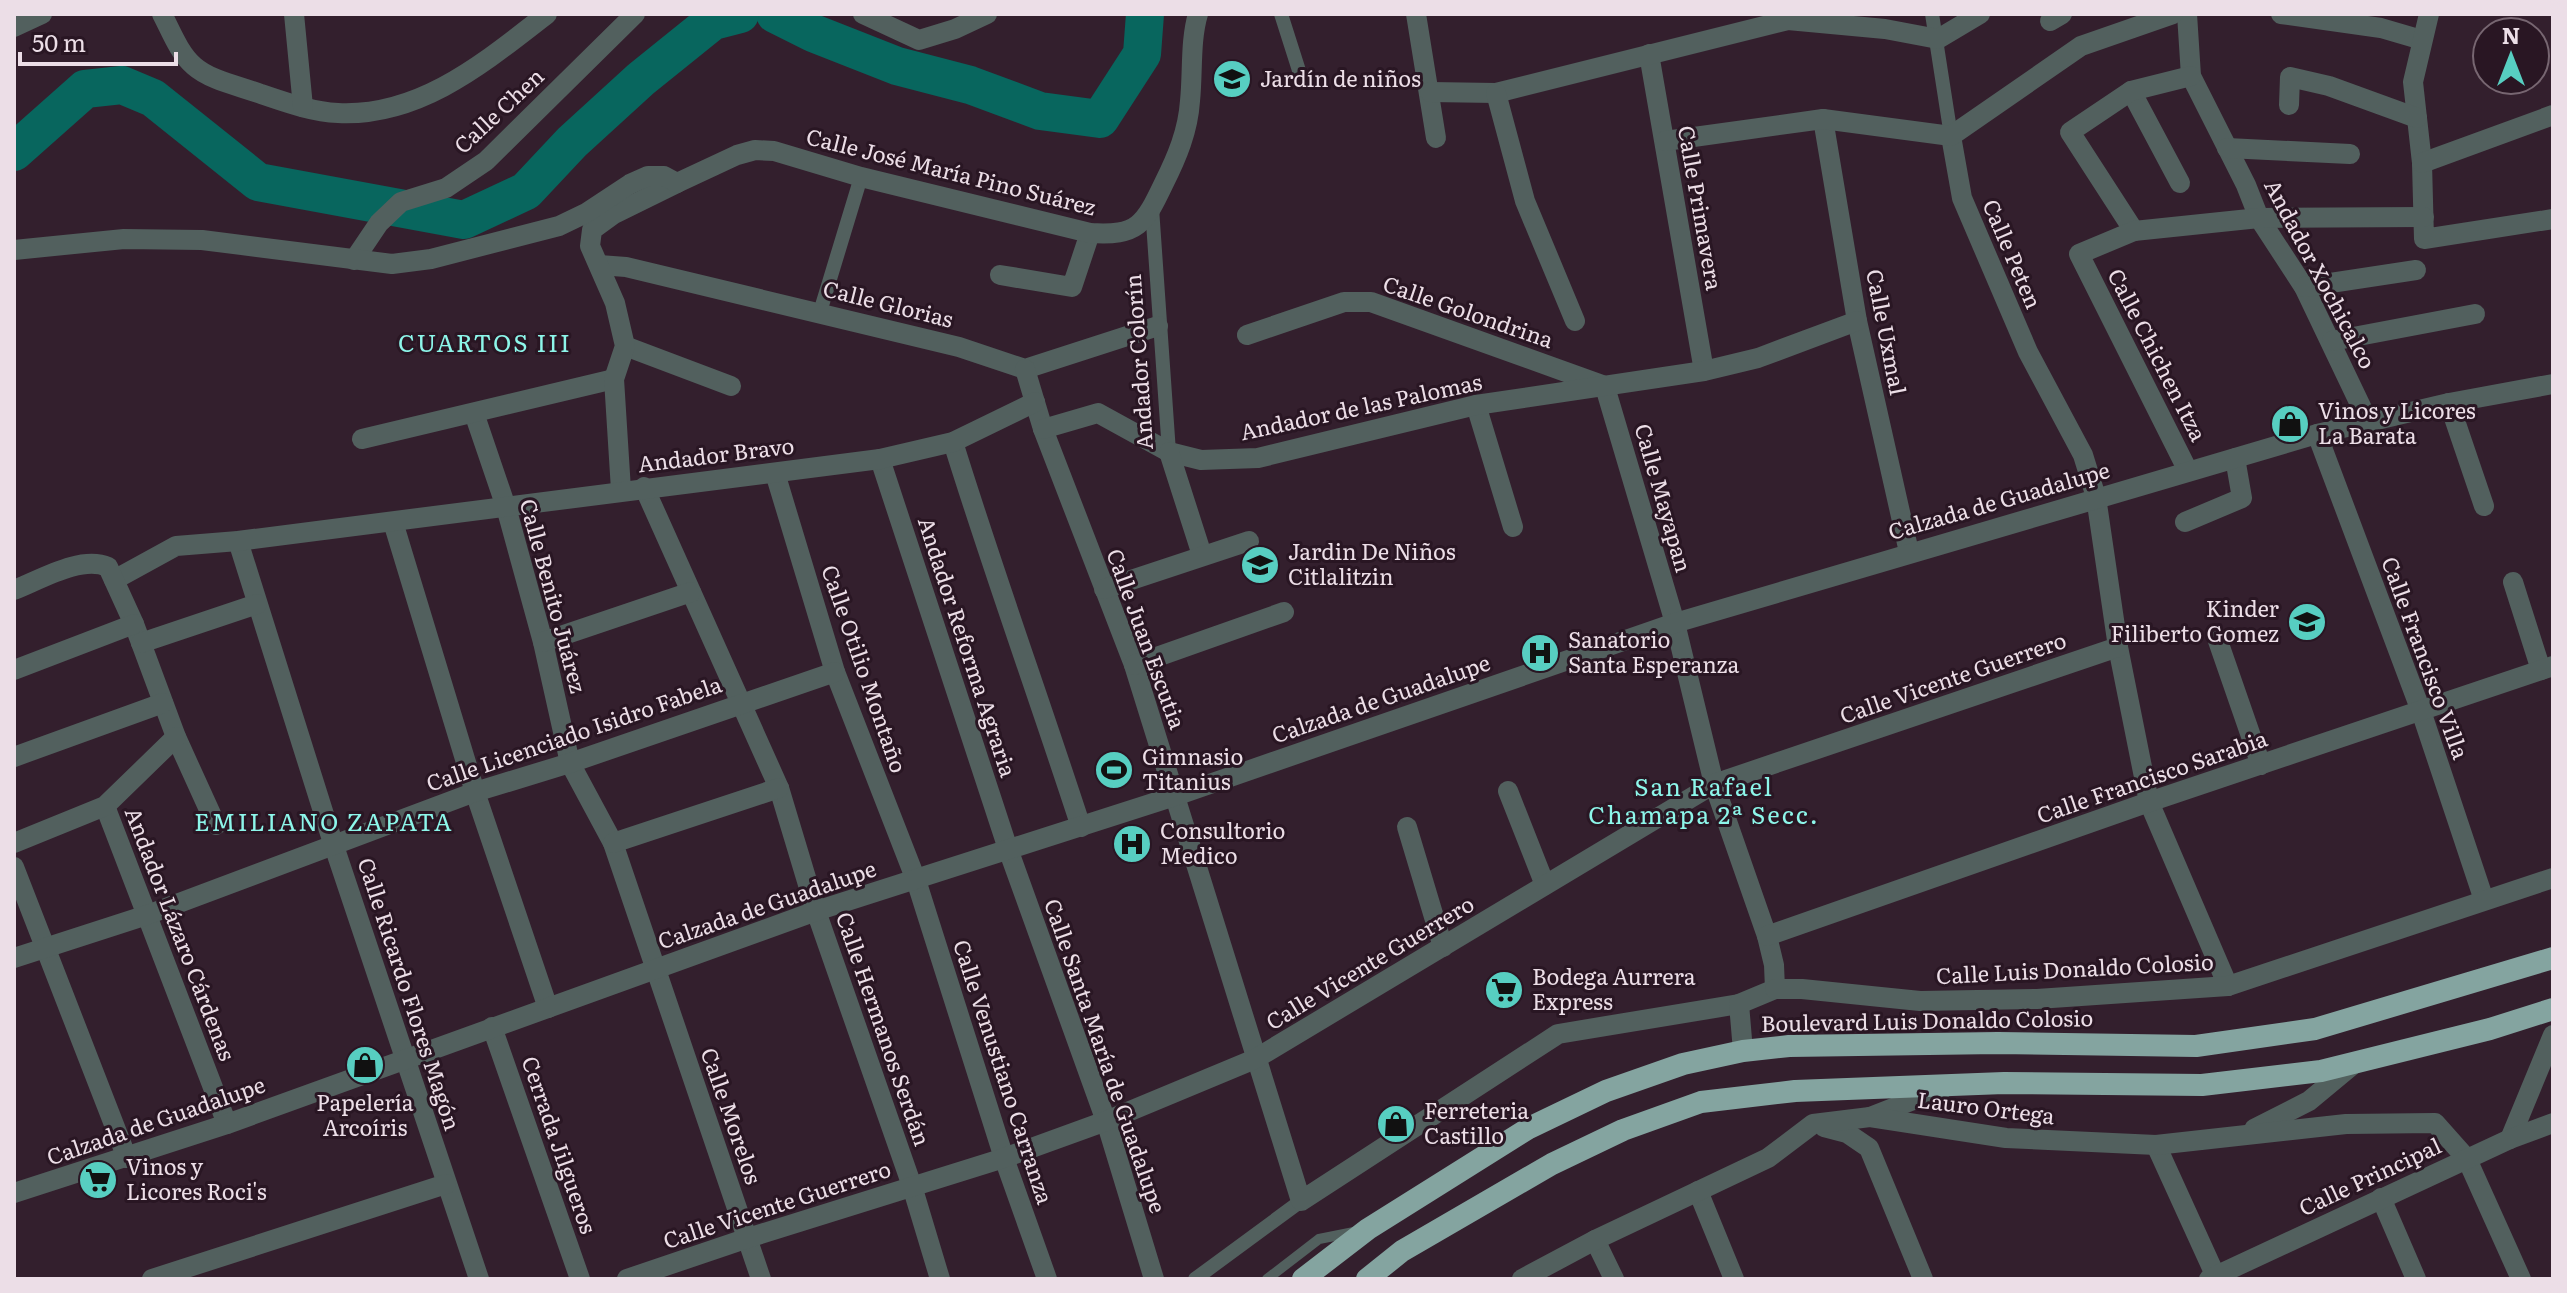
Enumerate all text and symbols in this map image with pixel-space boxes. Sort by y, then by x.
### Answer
scale bar [20,16,176,66]
north arrow [2471,16,2551,96]
text: N [2502,18,2520,51]
text: 50 m [32,24,86,59]
school or university icon: Jardín de niños [1211,58,1253,100]
street label: Calle Chen [446,59,550,160]
place label: Jardín de niños [1260,61,1421,94]
street label: Calle José María Pino Suárez [803,119,1100,223]
street label: Calle Primavera [1671,123,1732,293]
street label: Andador Xochicalco [2257,173,2385,374]
street label: Calle Peten [1975,193,2051,313]
street label: Calle Chichen Itza [2101,262,2216,446]
street label: Calle Golondrina [1379,266,1558,355]
street label: Calle Uxmal [1859,266,1916,397]
street label: Calle Glorias [820,270,957,335]
street label: Andador Colorín [1115,273,1160,451]
district label: CUARTOS III [398,324,572,359]
street label: Andador de las Palomas [1237,364,1485,447]
place label: Vinos y Licores La Barata [2318,393,2476,451]
shop icon: Vinos y Licores La Barata [2269,403,2311,445]
street label: Calle Mayapan [1627,419,1701,576]
street label: Andador Bravo [636,428,796,479]
street label: Calzada de Guadalupe [1884,452,2113,547]
street label: Calle Benito Juárez [513,495,596,697]
street label: Andador Reforma Agraria [911,512,1026,781]
place label: Jardin De Niños Citlalitzin [1288,534,1456,592]
street label: Calle Juan Escutia [1099,544,1195,733]
school or university icon: Jardin De Niños Citlalitzin [1239,544,1281,586]
street label: Calle Francisco Villa [2374,552,2478,763]
street label: Calle Otilio Montaño [814,560,917,777]
place label: Kinder Filiberto Gomez [2111,591,2280,649]
school or university icon: Kinder Filiberto Gomez [2286,601,2328,643]
place label: Sanatorio Santa Esperanza [1568,622,1739,680]
street label: Calle Vicente Guerrero [1835,622,2070,731]
hospital icon: Sanatorio Santa Esperanza [1519,632,1561,674]
street label: Calzada de Guadalupe [1267,645,1494,750]
street label: Calle Licenciado Isidro Fabela [421,666,726,799]
street label: Calle Francisco Sarabia [2032,721,2271,831]
place label: Gimnasio Titanius [1142,739,1243,797]
sports icon: Gimnasio Titanius [1093,749,1135,791]
district label: San Rafael Chamapa 2ª Secc. [1588,768,1820,831]
street label: Andador Lázaro Cárdenas [118,802,245,1065]
district label: EMILIANO ZAPATA [194,803,454,838]
place label: Consultorio Medico [1160,813,1285,871]
hospital icon: Consultorio Medico [1111,823,1153,865]
street label: Calzada de Guadalupe [653,851,880,956]
street label: Calle Ricardo Flores Magón [351,853,470,1134]
street label: Calle Vicente Guerrero [1259,886,1480,1037]
street label: Calle Santa María de Guadalupe [1037,894,1176,1217]
street label: Calle Hermanos Serdán [829,907,940,1150]
street label: Calle Venustiano Carranza [946,935,1063,1208]
street label: Calle Luis Donaldo Colosio [1935,944,2215,991]
place label: Bodega Aurrera Express [1532,959,1696,1017]
supermarket icon: Bodega Aurrera Express [1483,969,1525,1011]
street label: Boulevard Luis Donaldo Colosio [1760,1000,2093,1039]
street label: Calle Morelos [694,1043,771,1188]
shop icon: Papelería Arcoíris [344,1044,386,1086]
street label: Cerrada Jilgueros [515,1051,606,1238]
street label: Calzada de Guadalupe [42,1067,269,1172]
street label: Lauro Ortega [1916,1082,2057,1131]
place label: Papelería Arcoíris [316,1085,414,1143]
place label: Ferreteria Castillo [1424,1093,1529,1151]
shop icon: Ferreteria Castillo [1375,1103,1417,1145]
street label: Calle Principal [2293,1128,2446,1223]
place label: Vinos y Licores Roci's [126,1149,267,1207]
street label: Calle Vicente Guerrero [658,1151,895,1256]
supermarket icon: Vinos y Licores Roci's [77,1159,119,1201]

